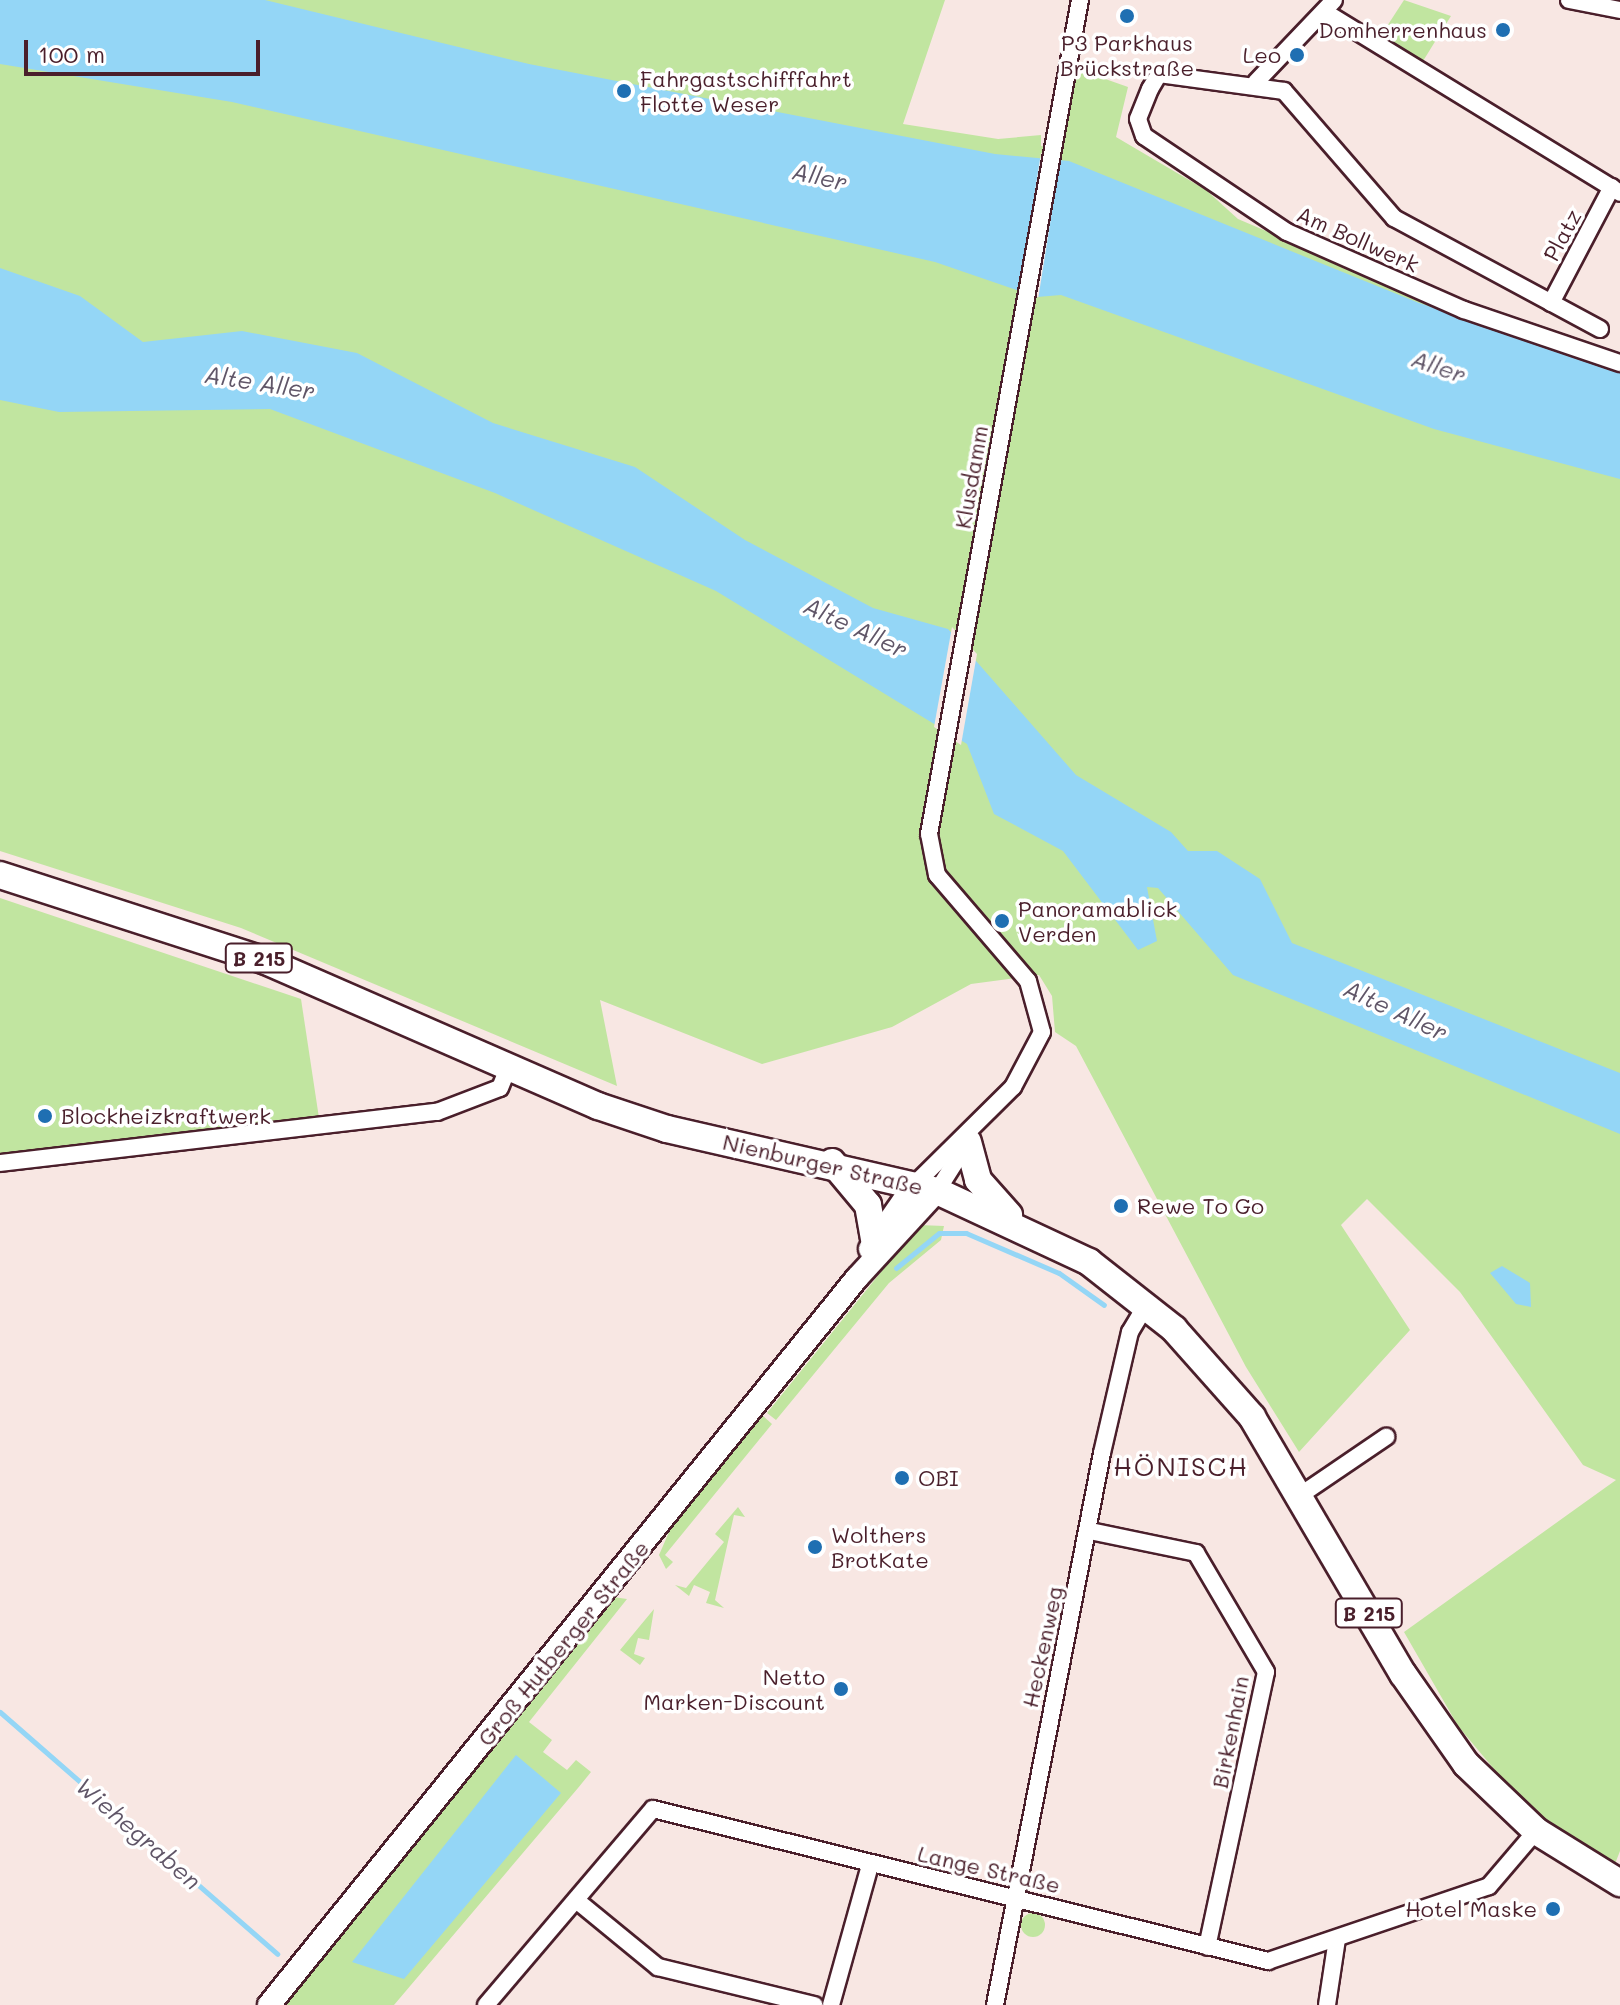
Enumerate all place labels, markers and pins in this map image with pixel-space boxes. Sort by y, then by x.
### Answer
marker: P3 Parkhaus Brückstraße [1118,7,1136,25]
place label: Domherrenhaus [1319,17,1487,43]
marker: Domherrenhaus [1494,21,1512,39]
place label: P3 Parkhaus Brückstraße [1060,29,1194,80]
place label: Leo [1243,42,1281,68]
marker: Leo [1288,46,1306,64]
place label: Fahrgastschifffahrt Flotte Weser [640,65,852,116]
marker: Fahrgastschifffahrt Flotte Weser [615,82,633,100]
place label: Panoramablick Verden [1018,895,1177,946]
marker: Panoramablick Verden [993,912,1011,930]
place label: Blockheizkraftwerk [61,1103,271,1129]
marker: Blockheizkraftwerk [36,1107,54,1125]
place label: Rewe To Go [1137,1193,1264,1219]
marker: Rewe To Go [1112,1197,1130,1215]
place label: OBI [918,1465,959,1491]
marker: OBI [893,1469,911,1487]
place label: Wolthers BrotKate [831,1521,929,1572]
marker: Wolthers BrotKate [806,1538,824,1556]
place label: Netto Marken-Discount [644,1663,825,1714]
marker: Netto Marken-Discount [832,1680,850,1698]
place label: Hotel Maske [1405,1896,1537,1922]
marker: Hotel Maske [1544,1900,1562,1918]

